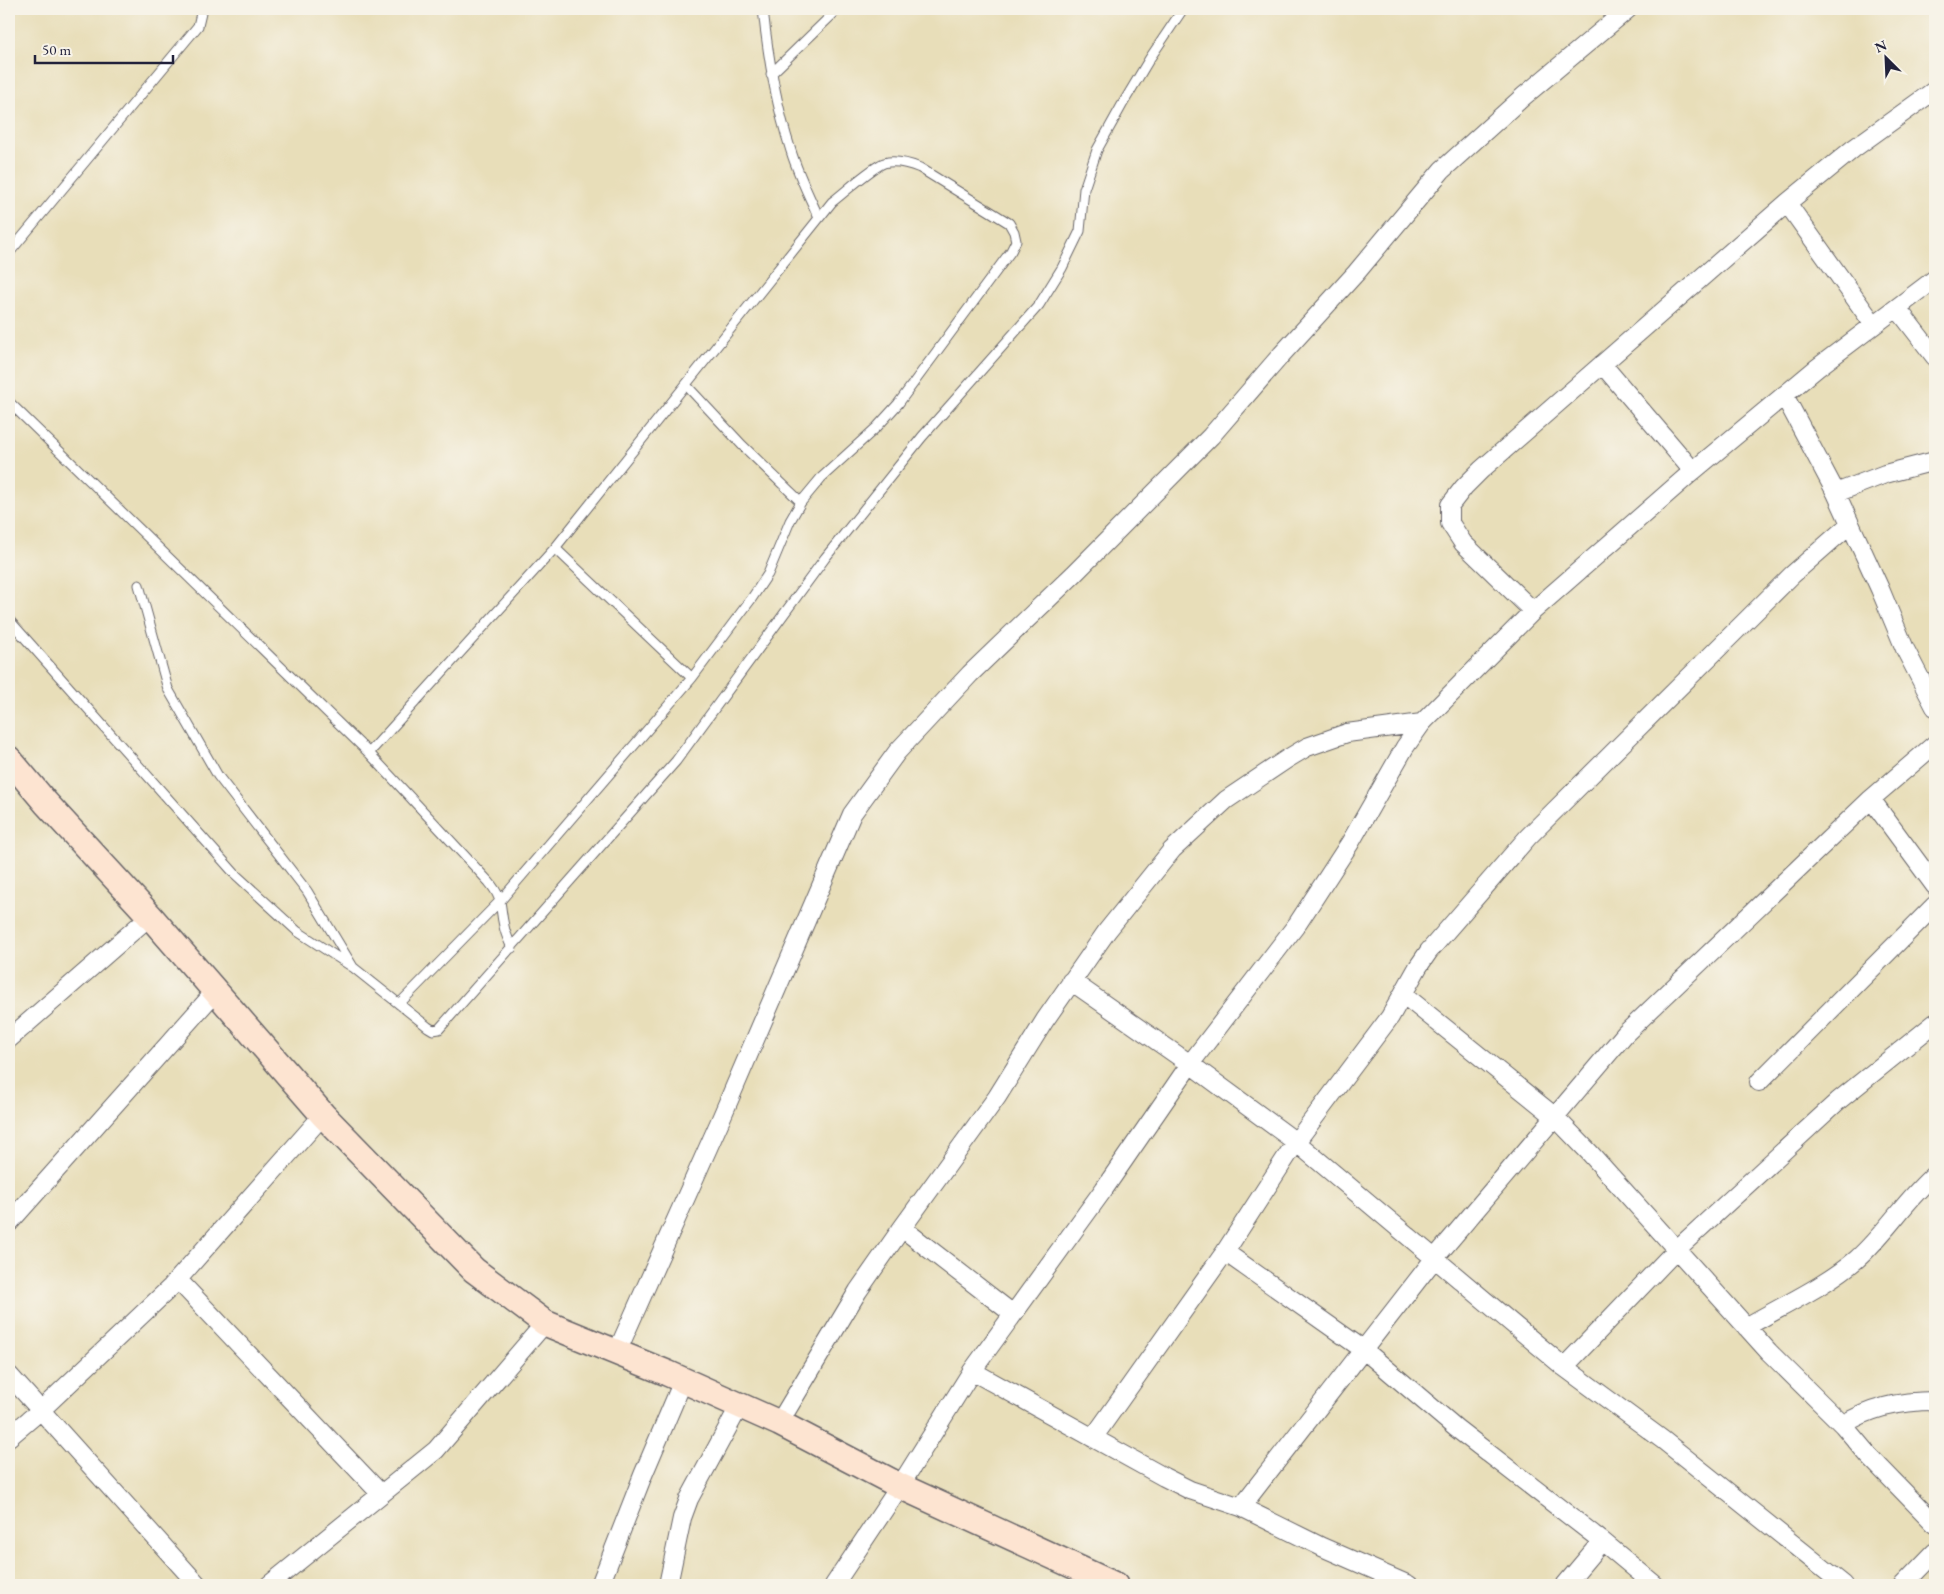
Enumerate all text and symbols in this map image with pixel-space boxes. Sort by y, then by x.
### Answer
scale bar [35,32,172,64]
north arrow [1862,32,1912,82]
text: N [1872,35,1890,57]
text: 50 m [42,40,71,59]

